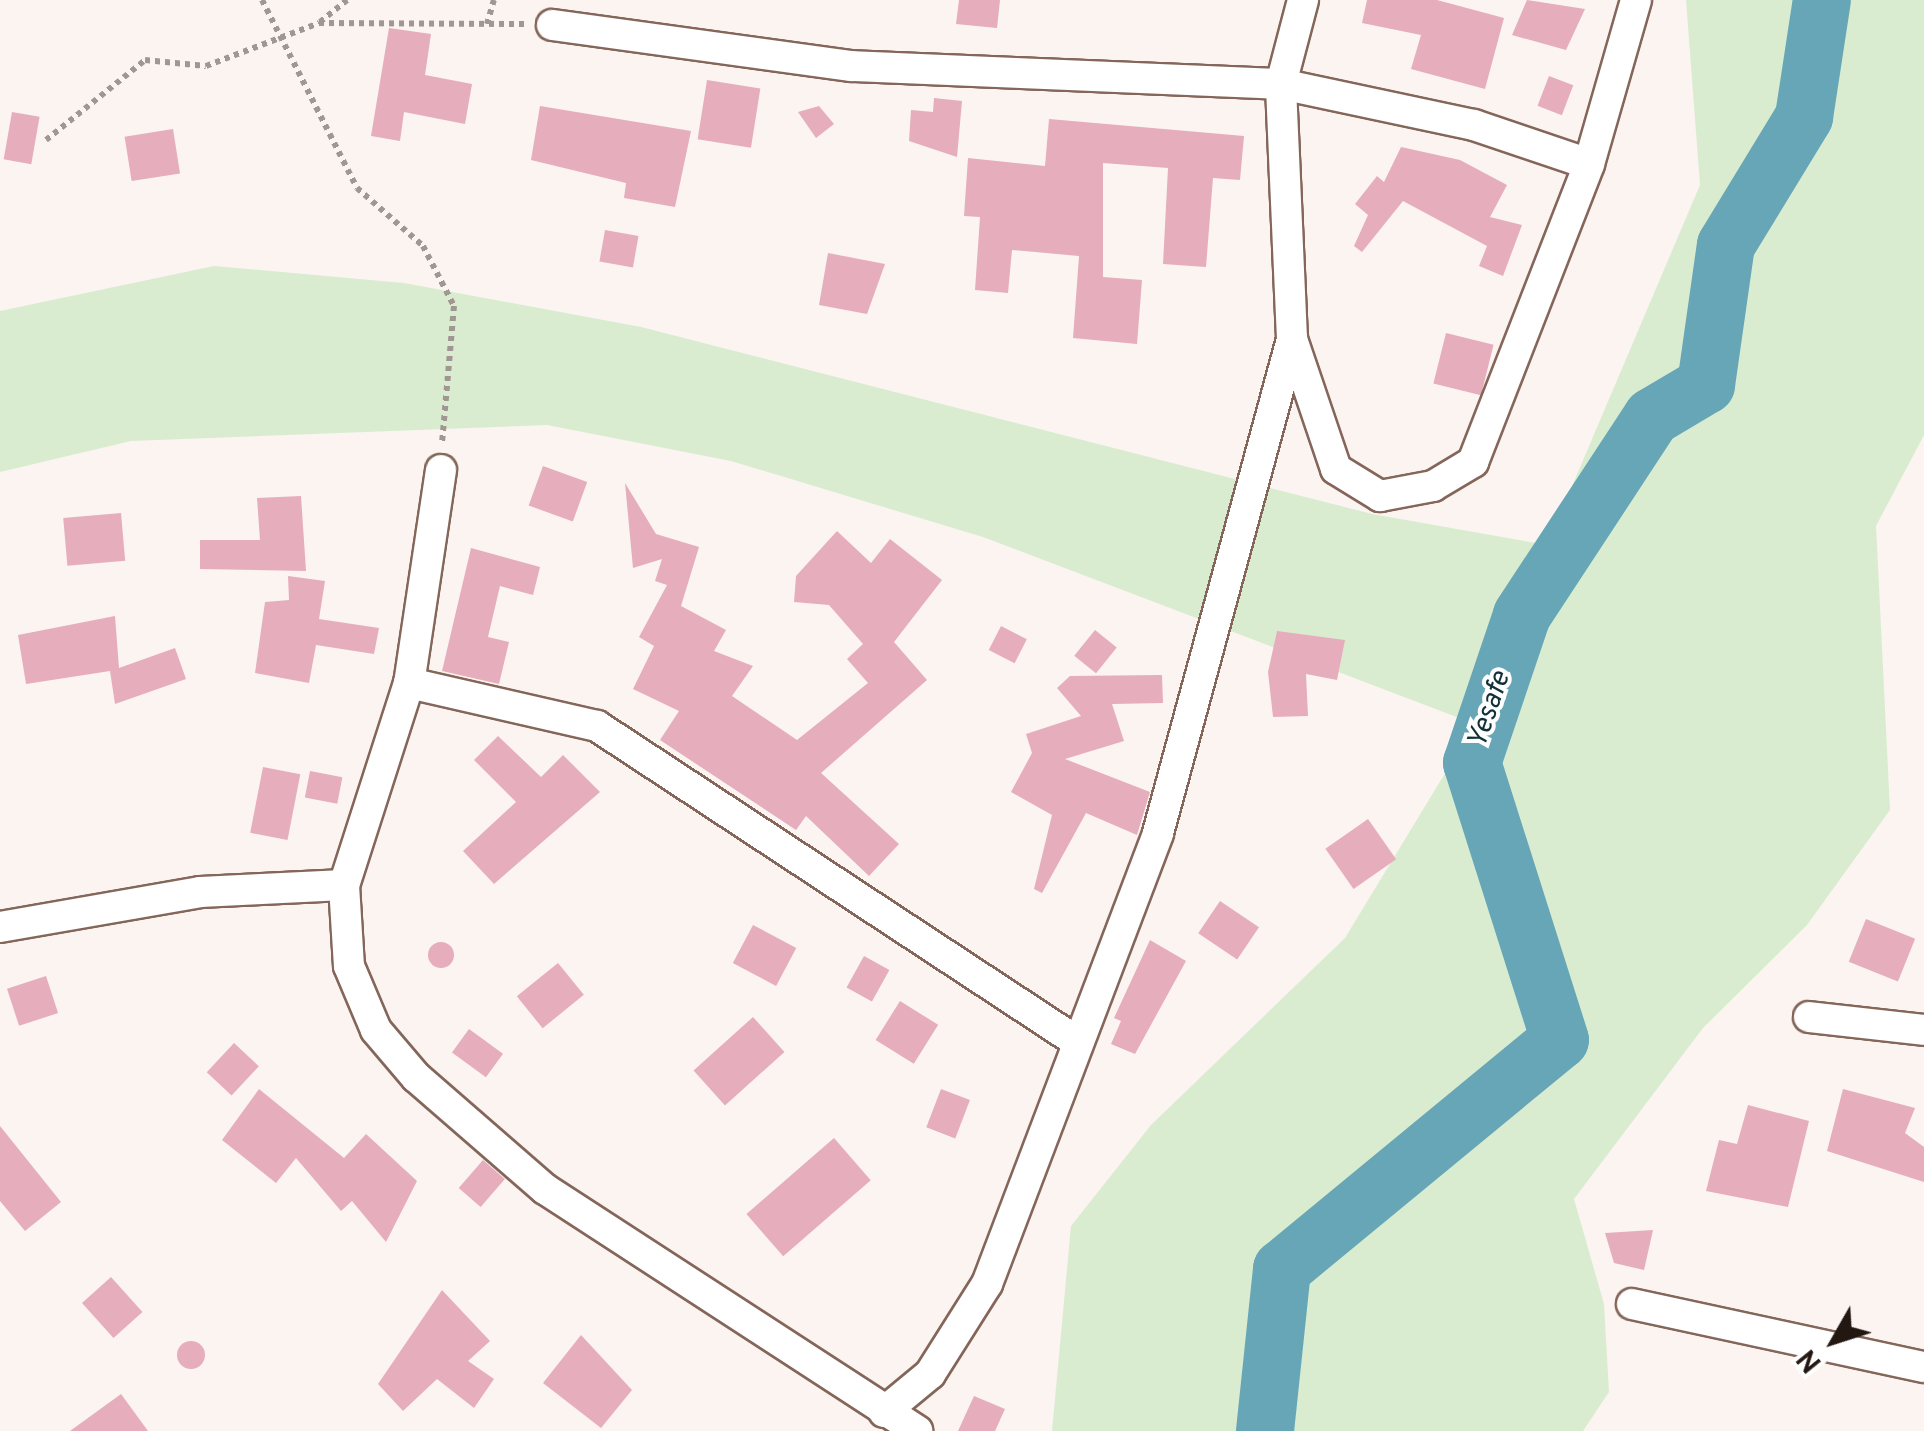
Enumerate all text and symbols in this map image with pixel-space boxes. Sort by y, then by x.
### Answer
water label: Yesafe [1461,667,1519,753]
north arrow [1784,1291,1884,1391]
text: N [1790,1341,1831,1379]

